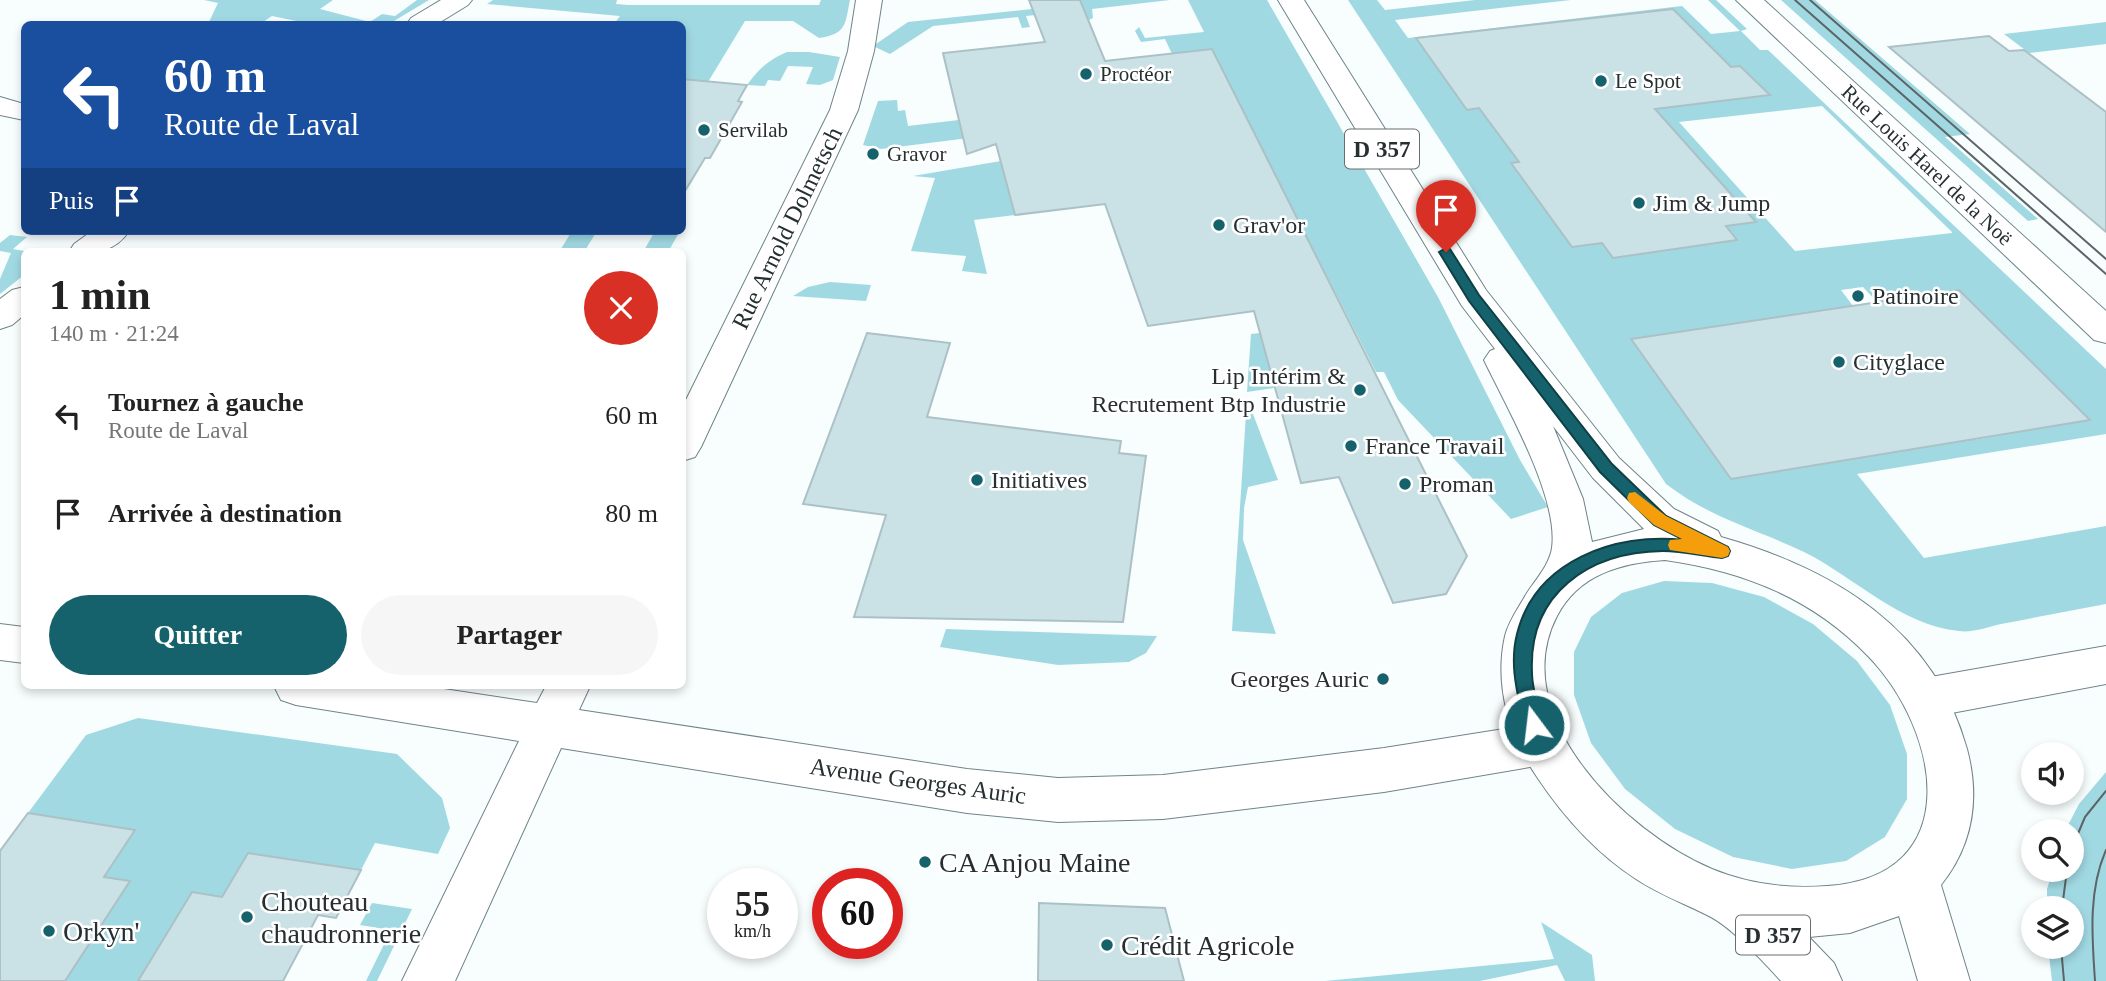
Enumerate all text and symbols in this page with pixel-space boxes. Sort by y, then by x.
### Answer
text: 60 m [164,48,266,103]
icon: left [49,49,140,140]
place label: Proctéor [1100,62,1171,86]
marker: Proctéor [1078,66,1094,82]
place label: Le Spot [1615,69,1681,93]
marker: Le Spot [1593,73,1609,89]
street label: Rue Louis Harel de la Noë [1837,80,2017,250]
text: Route de Laval [164,106,359,142]
place label: Servilab [718,118,788,142]
marker: Servilab [696,122,712,138]
street label: Rue Arnold Dolmetsch [727,123,847,333]
road number: D 357 [1345,130,1419,168]
place label: Gravor [887,142,946,166]
marker: Gravor [865,146,881,162]
pin [1416,180,1476,252]
icon: arrive [108,182,146,220]
text: Puis [49,186,94,215]
place label: Jim & Jump [1653,190,1770,216]
icon: arrive [1427,191,1465,229]
marker: Jim & Jump [1631,195,1647,211]
place label: Grav'or [1233,212,1305,238]
marker: Grav'or [1211,217,1227,233]
button: close [584,271,658,345]
text: 1 min [49,272,151,318]
place label: Patinoire [1872,283,1959,309]
marker: Patinoire [1850,288,1866,304]
text: 140 m · 21:24 [49,321,179,346]
place label: Cityglace [1853,349,1945,375]
marker: Cityglace [1831,354,1847,370]
place label: Lip Intérim & Recrutement Btp Industrie [1091,363,1346,417]
marker: Lip Intérim & Recrutement Btp Industrie [1352,382,1368,398]
text: Tournez à gauche [108,388,304,417]
icon: left [49,397,87,435]
text: 60 m [605,401,658,430]
text: Route de Laval [108,418,249,443]
place label: France Travail [1365,433,1505,459]
marker: France Travail [1343,438,1359,454]
place label: Initiatives [991,467,1087,493]
place label: Proman [1419,471,1494,497]
marker: Initiatives [969,472,985,488]
marker: Proman [1397,476,1413,492]
icon: arrive [49,495,87,533]
text: Arrivée à destination [108,499,342,528]
text: 80 m [605,499,658,528]
button: Quitter [49,595,347,675]
button: Partager [361,595,658,675]
place label: Georges Auric [1230,666,1369,692]
marker: Georges Auric [1375,671,1391,687]
position arrow [1497,688,1571,762]
map controls [2021,742,2084,959]
button: sound [2021,742,2084,805]
street label: Avenue Georges Auric [808,753,1028,809]
button: search [2021,819,2084,882]
place label: CA Anjou Maine [939,847,1130,878]
marker: CA Anjou Maine [917,854,933,870]
speed limit sign: 60 [812,868,903,959]
text: 55 [735,885,770,924]
place label: Chouteau chaudronnerie [261,886,421,949]
button: layers [2021,896,2084,959]
marker: Chouteau chaudronnerie [239,909,255,925]
place label: Orkyn' [63,916,140,947]
road number: D 357 [1736,916,1810,954]
text: km/h [734,921,771,941]
marker: Orkyn' [41,923,57,939]
place label: Crédit Agricole [1121,930,1294,961]
marker: Crédit Agricole [1099,937,1115,953]

